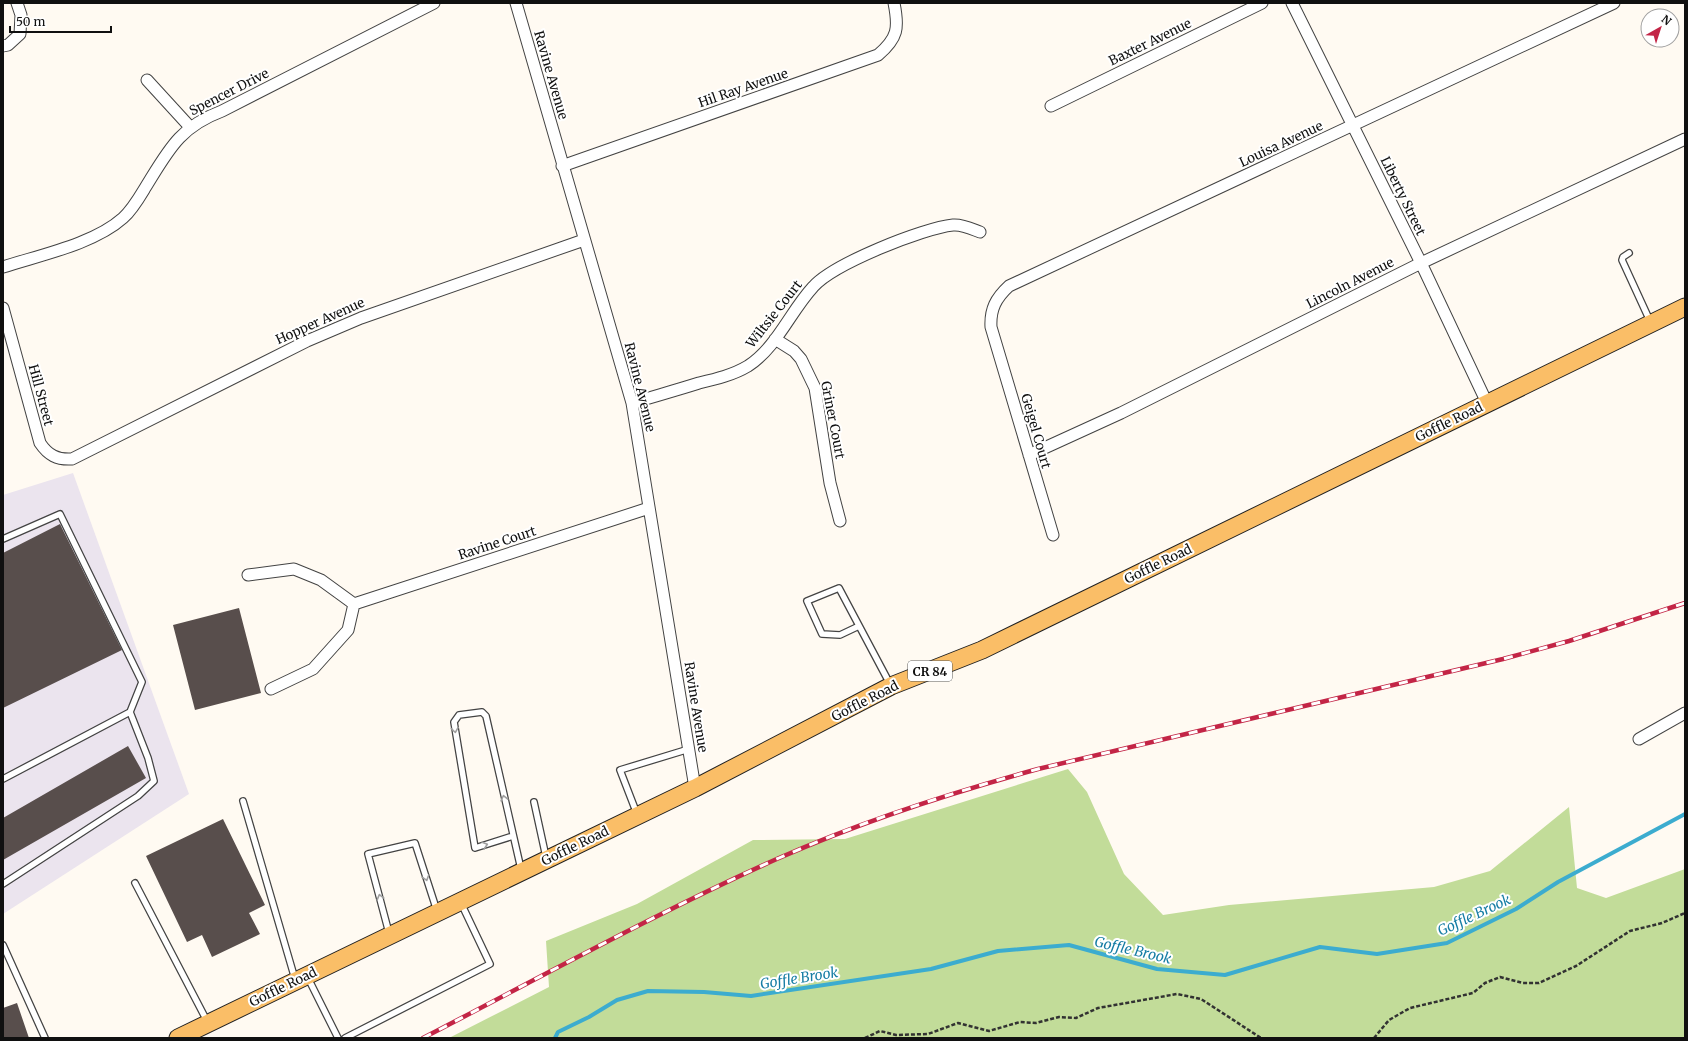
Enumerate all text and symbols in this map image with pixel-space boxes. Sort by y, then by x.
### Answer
scale bar [10,8,111,34]
north arrow [1640,8,1680,48]
text: N [1659,12,1674,29]
text: 50 m [16,14,45,29]
street label: Baxter Avenue [1106,15,1194,69]
street label: Ravine Avenue [530,29,572,122]
street label: Spencer Drive [186,65,272,119]
street label: Hil Ray Avenue [696,65,790,111]
street label: Louisa Avenue [1236,117,1326,171]
street label: Liberty Street [1377,154,1429,238]
street label: Lincoln Avenue [1303,254,1397,312]
street label: Wiltsie Court [742,277,806,352]
street label: Hopper Avenue [273,294,367,348]
street label: Ravine Avenue [621,340,659,434]
street label: Hill Street [25,362,57,428]
street label: Griner Court [817,380,849,460]
street label: Geigel Court [1017,392,1055,470]
street label: Goffle Road [1412,398,1486,446]
street label: Ravine Court [456,522,538,564]
street label: Goffle Road [1121,540,1195,588]
street label: Ravine Avenue [680,660,712,754]
road number: CR 84 [908,661,952,681]
street label: Goffle Road [829,677,902,725]
one-way arrow [450,727,459,733]
one-way arrow [501,795,509,801]
street label: Goffle Road [538,822,612,870]
one-way arrow [481,841,488,850]
one-way arrow [421,874,430,881]
water label: Goffle Brook [1435,890,1514,940]
one-way arrow [376,894,384,901]
water label: Goffle Brook [1093,932,1174,968]
street label: Goffle Road [246,963,320,1011]
water label: Goffle Brook [759,963,839,993]

